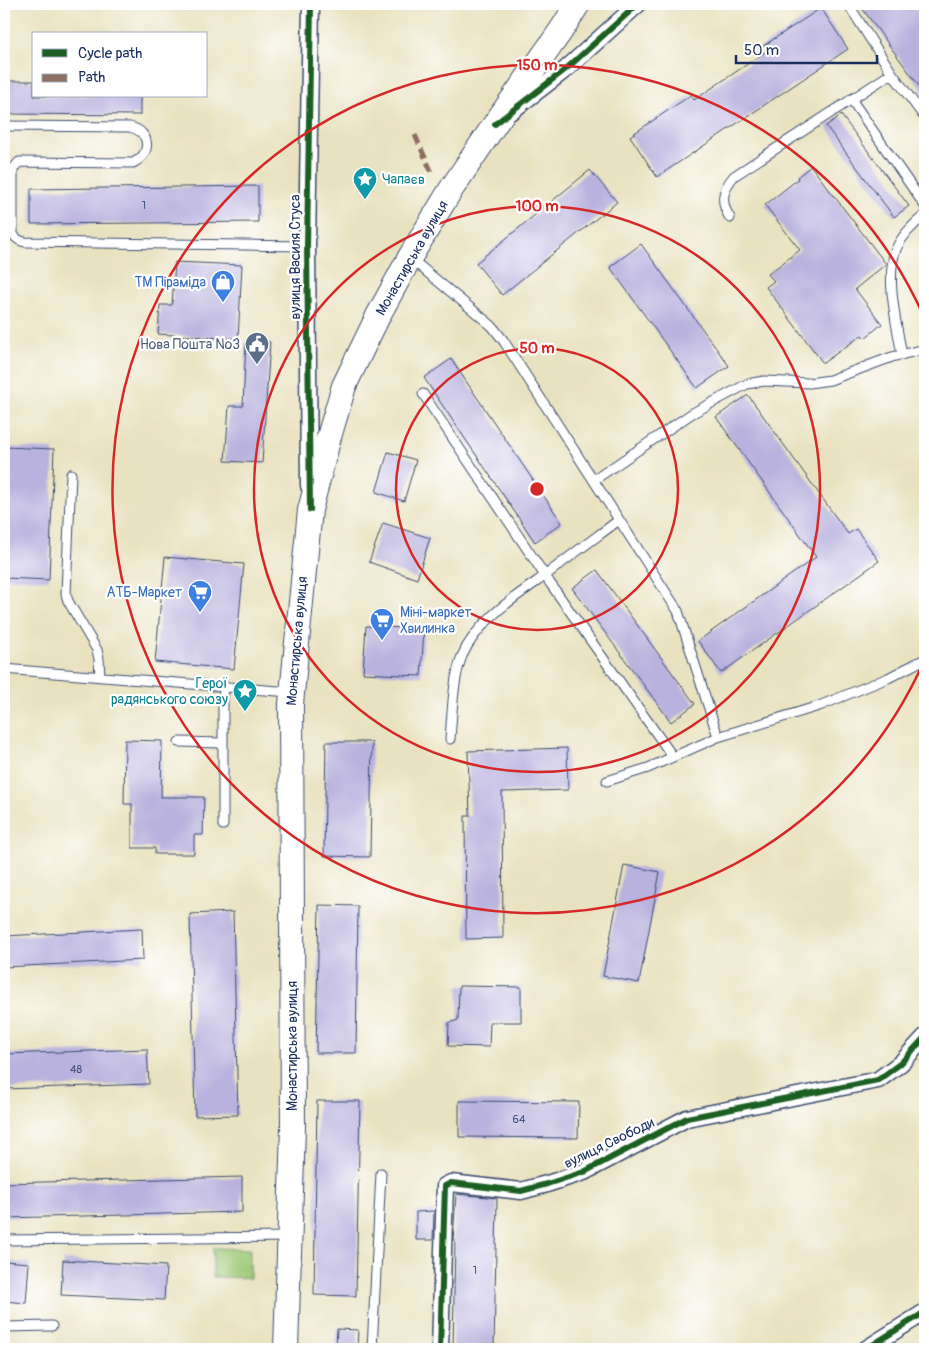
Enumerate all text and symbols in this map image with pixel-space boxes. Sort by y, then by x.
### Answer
legend [32,32,208,98]
scale bar [736,32,878,64]
text: 50 m [744,41,779,60]
text: Cycle path [78,44,142,63]
text: 150 m [517,56,557,75]
text: Path [78,68,105,87]
place icon: Чапаєв [352,166,378,200]
place label: Чапаєв [382,171,425,188]
street label: вулиця Василя Стуса [287,195,304,319]
street label: Монастирська вулиця [372,197,452,319]
text: 100 m [516,197,558,216]
house number: 1 [142,199,146,212]
shop icon: ТМ Піраміда [210,269,236,303]
place label: ТМ Піраміда [134,274,206,291]
public building icon: Нова Пошта №3 [244,331,270,365]
place label: Нова Пошта №3 [140,336,240,353]
text: 50 m [520,339,554,358]
centre of rings [528,480,546,498]
street label: Монастирська вулиця [283,576,311,706]
supermarket icon: АТБ-Маркет [187,579,213,613]
place label: АТБ-Маркет [106,584,182,601]
place label: Міні-маркет Хвилинка [400,604,472,637]
supermarket icon: Міні-маркет Хвилинка [369,607,395,641]
place label: Герої радянського союзу [111,675,228,708]
place icon: Герої радянського союзу [232,678,258,712]
street label: Монастирська вулиця [284,981,301,1111]
house number: 48 [70,1063,82,1076]
house number: 64 [513,1113,526,1126]
street label: вулиця Свободи [561,1114,657,1172]
house number: 1 [473,1264,477,1277]

